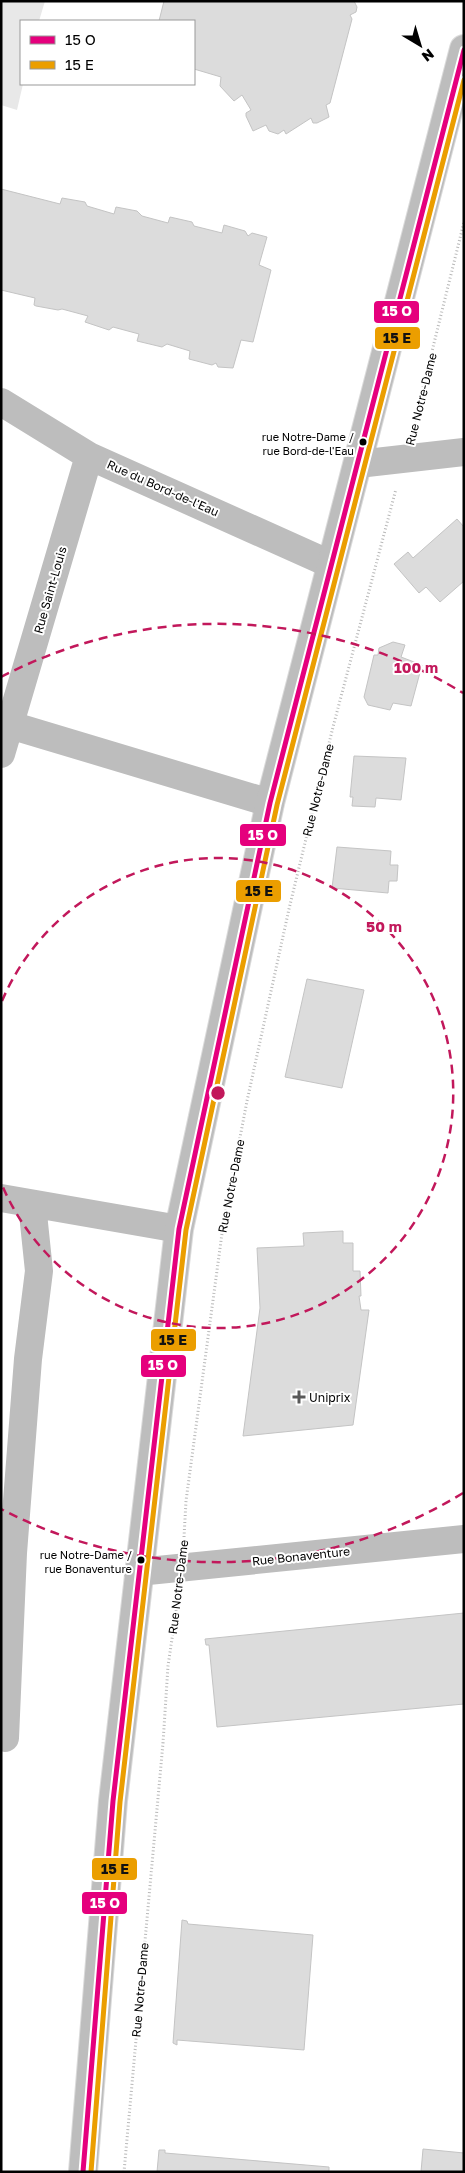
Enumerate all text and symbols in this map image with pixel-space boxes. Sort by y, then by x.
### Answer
legend [20,20,195,85]
north arrow [395,20,445,70]
text: 15 O [65,30,96,48]
text: N [419,46,438,66]
text: 15 E [65,55,94,73]
line badge: 15 O [373,300,420,324]
text: 15 O [382,302,412,319]
line badge: 15 E [374,326,421,350]
text: 15 E [383,329,411,346]
street label: Rue Notre-Dame [402,351,440,447]
place label: rue Notre-Dame / rue Bord-de-l'Eau [262,430,354,457]
marker: rue Notre-Dame / rue Bord-de-l'Eau [358,437,368,447]
street label: Rue du Bord-de-l'Eau [105,457,221,519]
street label: Rue Saint-Louis [30,545,70,635]
text: 100 m [394,658,438,676]
street label: Rue Notre-Dame [299,742,337,838]
line badge: 15 O [239,823,287,847]
text: 15 O [248,826,278,843]
line badge: 15 E [235,879,282,903]
text: 15 E [245,882,273,899]
text: 50 m [366,917,402,935]
centre of rings [209,1084,227,1102]
street label: Rue Notre-Dame [215,1138,247,1234]
line badge: 15 E [150,1328,197,1352]
text: 15 E [159,1331,187,1348]
line badge: 15 O [140,1354,187,1378]
text: 15 O [148,1356,178,1373]
place label: Uniprix [309,1390,351,1405]
marker: Uniprix [293,1391,305,1403]
street label: Rue Notre-Dame [165,1539,191,1635]
street label: Rue Bonaventure [251,1543,351,1569]
place label: rue Notre-Dame / rue Bonaventure [40,1548,132,1575]
marker: rue Notre-Dame / rue Bonaventure [136,1555,146,1565]
line badge: 15 E [91,1857,138,1881]
text: 15 E [101,1860,129,1877]
line badge: 15 O [81,1891,128,1915]
text: 15 O [90,1894,120,1911]
street label: Rue Notre-Dame [128,1942,152,2038]

